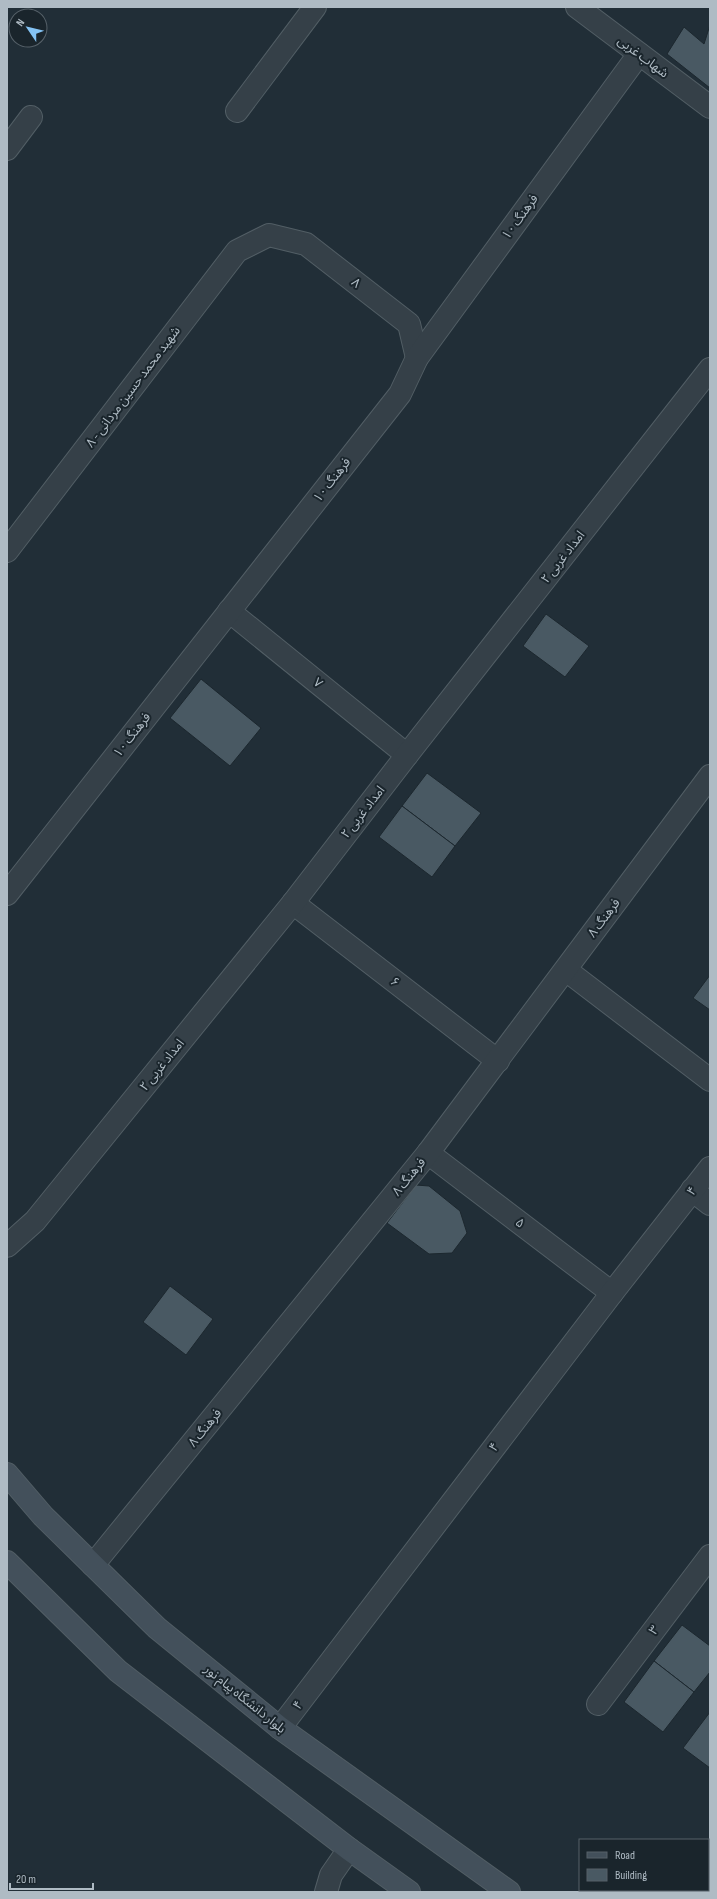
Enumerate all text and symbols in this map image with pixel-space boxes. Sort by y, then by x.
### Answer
north arrow [8,8,48,48]
text: N [13,16,27,29]
street label: شهاب غربی [614,33,672,81]
street label: فرهنگ ۱۰ [498,191,542,243]
street label: ۸ [348,274,364,292]
street label: شهید محمد حسین مردانی - ۸ [82,323,184,451]
street label: فرهنگ ۱۰ [310,454,354,505]
street label: امداد غربی ۲ [538,528,588,586]
street label: ۷ [310,674,326,692]
street label: فرهنگ ۱۰ [110,709,154,760]
street label: امداد غربی ۲ [338,783,388,841]
street label: فرهنگ ۸ [584,895,624,941]
street label: ۶ [387,973,403,991]
street label: امداد غربی ۲ [136,1036,188,1094]
street label: فرهنگ ۸ [389,1155,429,1199]
street label: ۴ [683,1183,701,1199]
street label: ۵ [512,1214,528,1232]
street label: فرهنگ ۸ [185,1406,225,1450]
street label: ۴ [485,1439,503,1455]
street label: ۳ [645,1622,663,1638]
street label: بلوار دانشگاه پیام نور [200,1661,289,1738]
street label: ۴ [289,1697,307,1713]
legend [579,1839,709,1891]
text: Road [615,1848,635,1863]
scale bar [10,1865,93,1891]
text: Building [615,1868,647,1883]
text: 20 m [16,1872,36,1887]

